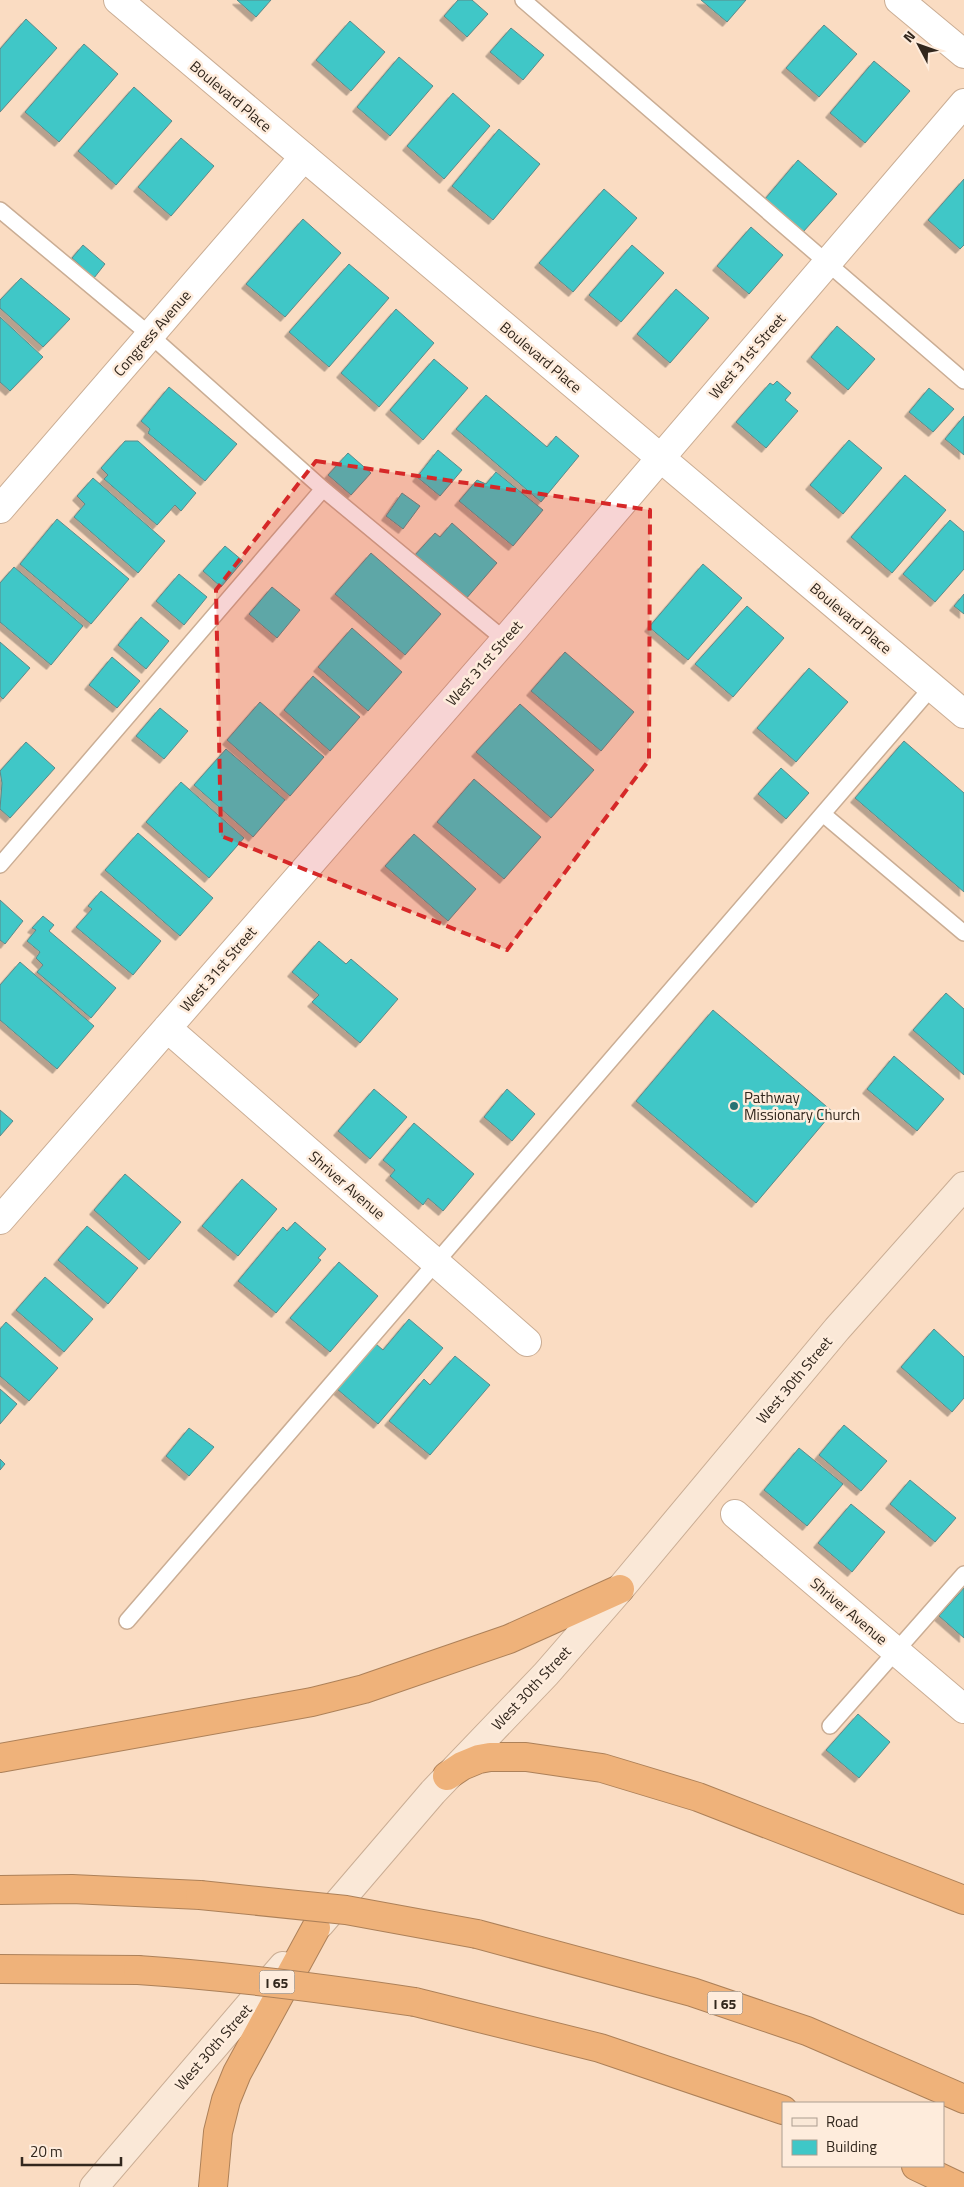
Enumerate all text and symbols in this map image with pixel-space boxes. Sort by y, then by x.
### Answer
north arrow [894,20,944,70]
text: N [898,26,920,47]
street label: Boulevard Place [185,55,277,137]
street label: Congress Avenue [108,285,196,381]
street label: West 31st Street [703,307,791,404]
street label: Boulevard Place [495,316,587,398]
street label: Boulevard Place [805,577,897,659]
street label: West 31st Street [440,614,528,711]
street label: West 31st Street [174,920,262,1017]
place label: Pathway Missionary Church [744,1086,860,1126]
marker: Pathway Missionary Church [728,1100,740,1112]
street label: Shriver Avenue [304,1145,390,1225]
street label: West 30th Street [750,1331,838,1429]
street label: Shriver Avenue [805,1572,893,1650]
street label: West 30th Street [486,1640,577,1735]
road number: I 65 [260,1970,294,1994]
road number: I 65 [708,1992,742,2015]
street label: West 30th Street [169,1998,258,2095]
legend [782,2102,944,2167]
text: Road [826,2110,858,2133]
scale bar [22,2134,121,2166]
text: Building [826,2135,877,2158]
text: 20 m [30,2140,63,2163]

